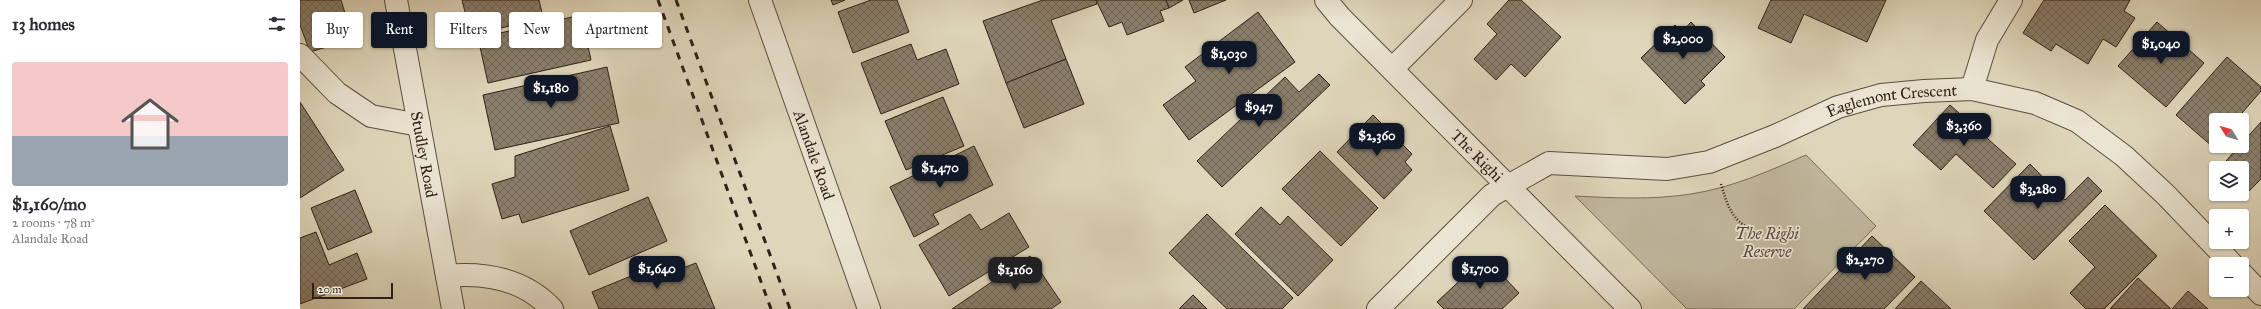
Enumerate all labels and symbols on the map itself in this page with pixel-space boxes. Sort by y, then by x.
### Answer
pin: $2,000 [1650,26,1716,60]
pin: $1,040 [2128,31,2194,65]
pin: $1,030 [1196,41,1262,75]
pin: $1,180 [518,75,584,109]
street label: Eaglemont Crescent [1823,81,1958,121]
pin: $947 [1235,94,1283,128]
street label: Alandale Road [789,106,839,202]
street label: Studley Road [407,110,441,199]
pin: $3,360 [1931,113,1997,147]
north arrow [2209,113,2249,153]
pin: $2,360 [1344,123,1410,157]
street label: The Righi [1447,125,1508,186]
pin: $1,470 [907,155,973,189]
pin: $3,280 [2005,176,2071,210]
park label: The Righi Reserve [1735,224,1799,261]
pin: $2,270 [1832,247,1898,281]
pin: $1,640 [624,256,690,290]
pin: $1,700 [1447,256,1513,290]
pin: $1,160 [982,257,1048,291]
scale bar [312,281,393,300]

